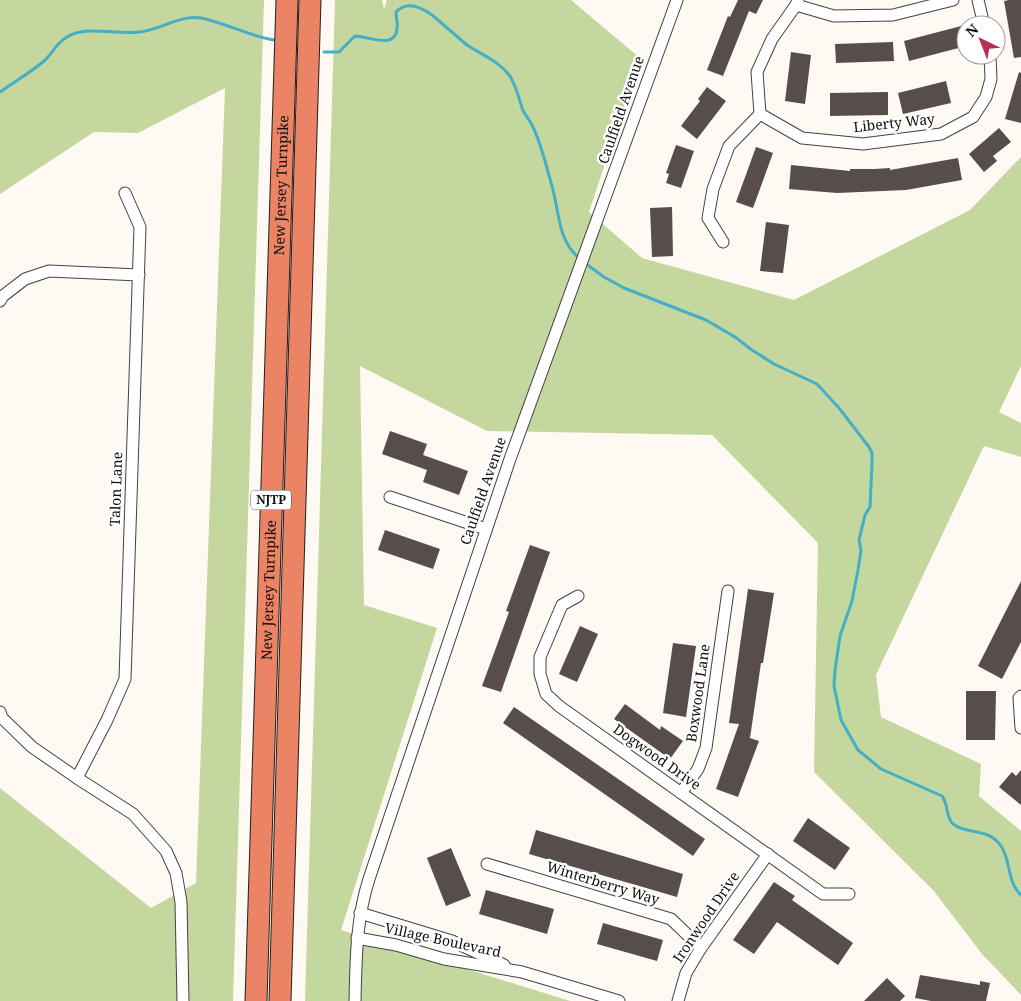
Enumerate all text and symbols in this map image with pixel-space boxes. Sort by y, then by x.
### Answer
north arrow [956,15,1006,65]
text: N [961,19,982,41]
street label: Caulfield Avenue [593,53,648,166]
street label: Liberty Way [852,109,936,136]
street label: New Jersey Turnpike [269,115,292,256]
street label: Caulfield Avenue [455,434,510,547]
street label: Talon Lane [105,452,126,526]
road number: NJTP [251,490,291,510]
street label: New Jersey Turnpike [257,520,280,660]
street label: Boxwood Lane [681,643,714,743]
street label: Dogwood Drive [610,719,705,794]
street label: Winterberry Way [544,856,662,909]
street label: Ironwood Drive [668,867,743,966]
street label: Village Boulevard [383,918,503,961]

